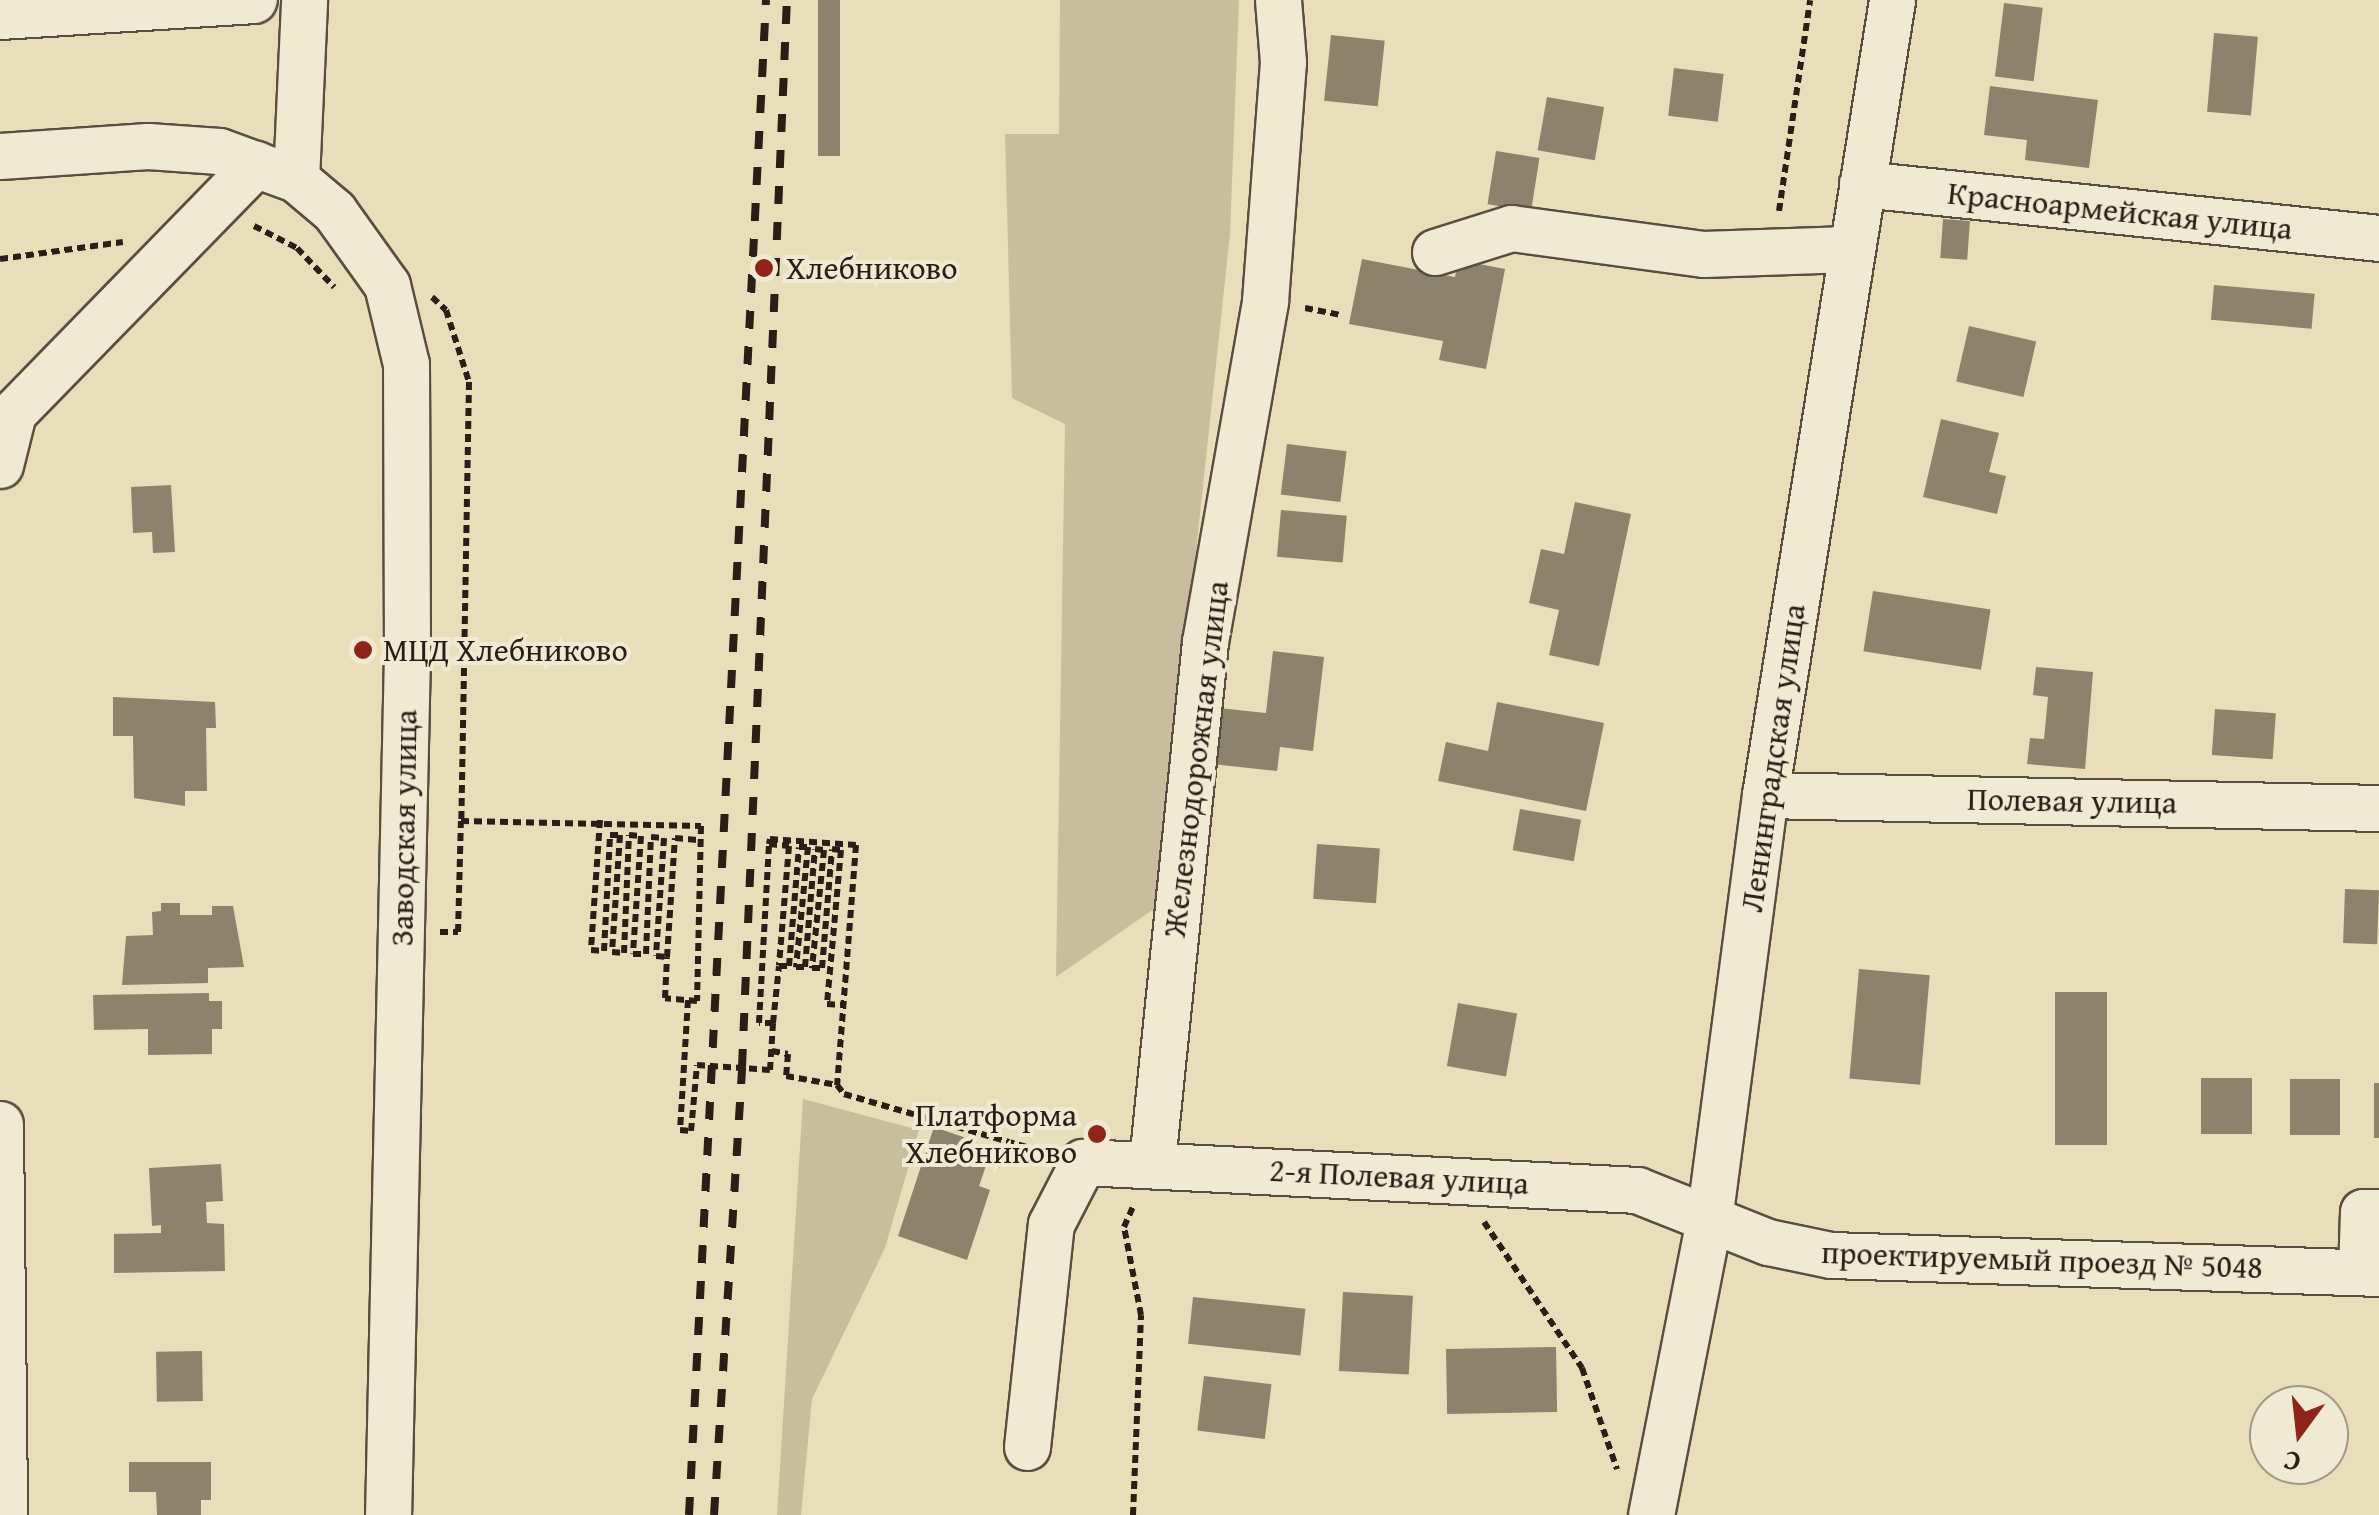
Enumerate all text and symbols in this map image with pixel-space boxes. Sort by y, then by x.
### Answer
street label: Красноармейская улица [1946,174,2294,248]
place label: Хлебниково [786,249,957,287]
marker: Хлебниково [751,255,777,281]
street label: Железнодорожная улица [1155,578,1237,940]
street label: Ленинградская улица [1732,601,1814,915]
place label: МЦД Хлебниково [383,631,628,669]
marker: МЦД Хлебниково [352,639,374,661]
street label: Заводская улица [383,709,425,947]
street label: Полевая улица [1967,780,2177,822]
place label: Платформа Хлебниково [906,1097,1077,1172]
marker: Платформа Хлебниково [1086,1123,1108,1145]
street label: 2-я Полевая улица [1268,1151,1530,1203]
street label: проектируемый проезд № 5048 [1821,1233,2263,1287]
north arrow [2249,1385,2349,1485]
text: С [2279,1441,2305,1484]

